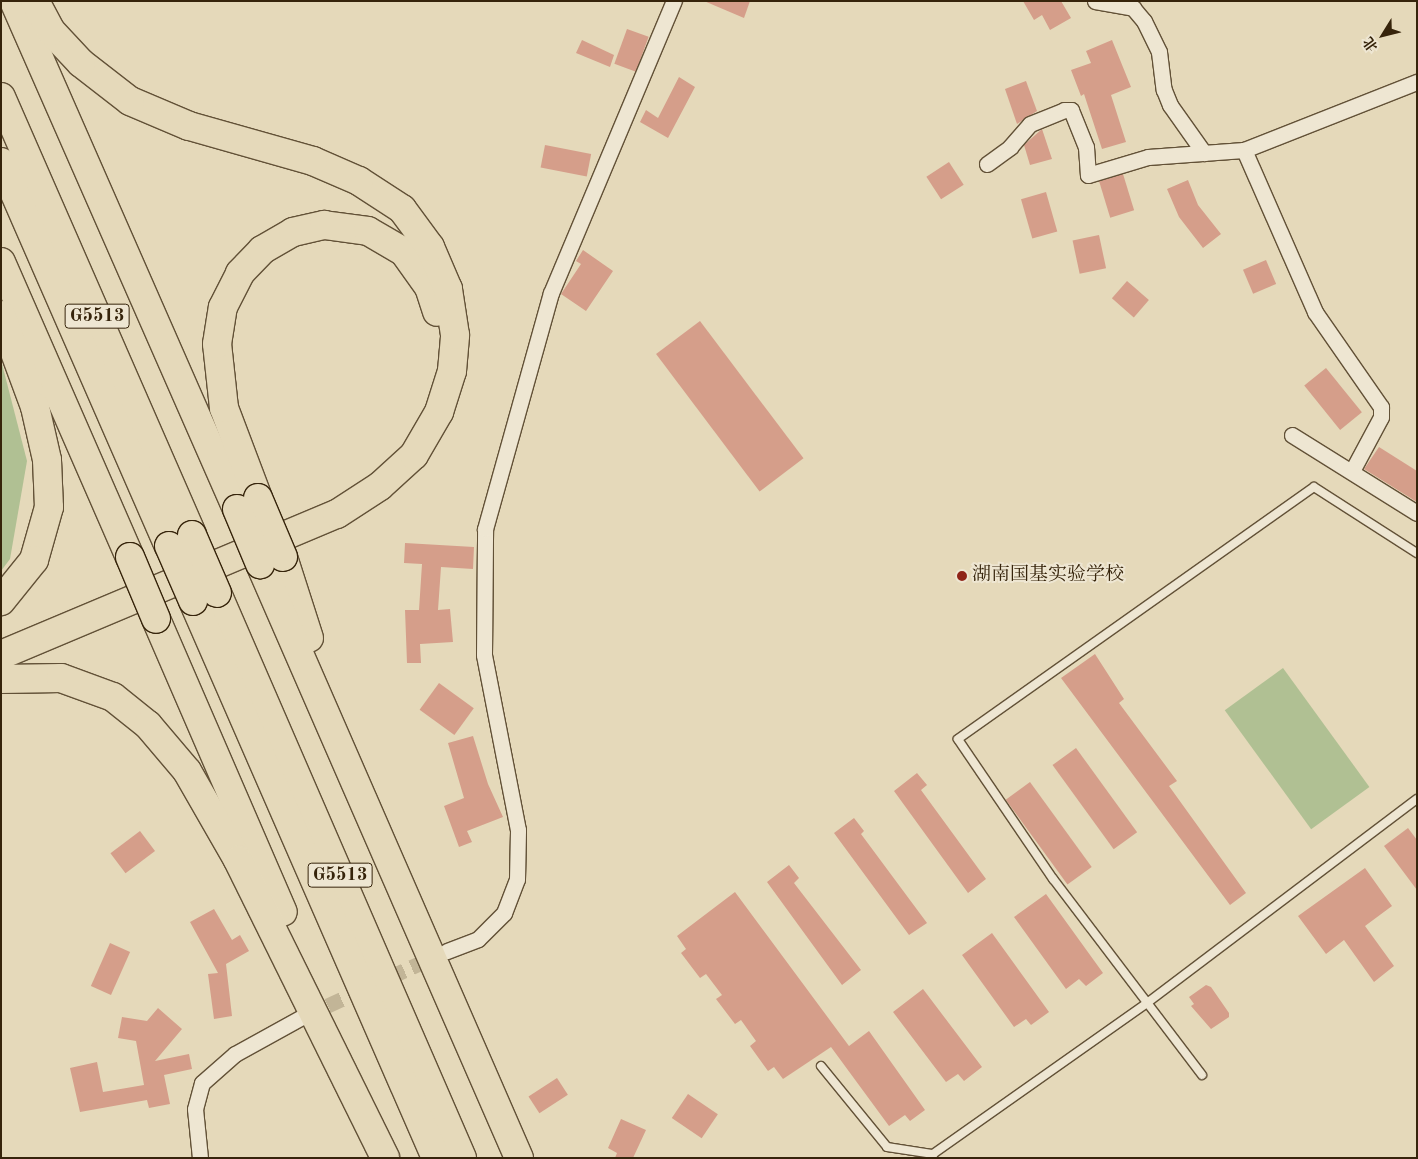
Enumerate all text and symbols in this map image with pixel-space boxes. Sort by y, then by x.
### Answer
north arrow [1358,10,1408,60]
text: 北 [1361,34,1381,54]
road number: G5513 [64,300,130,332]
place label: 湖南国基实验学校 [972,565,1124,587]
marker: 湖南国基实验学校 [956,570,968,582]
road number: G5513 [308,860,372,890]

